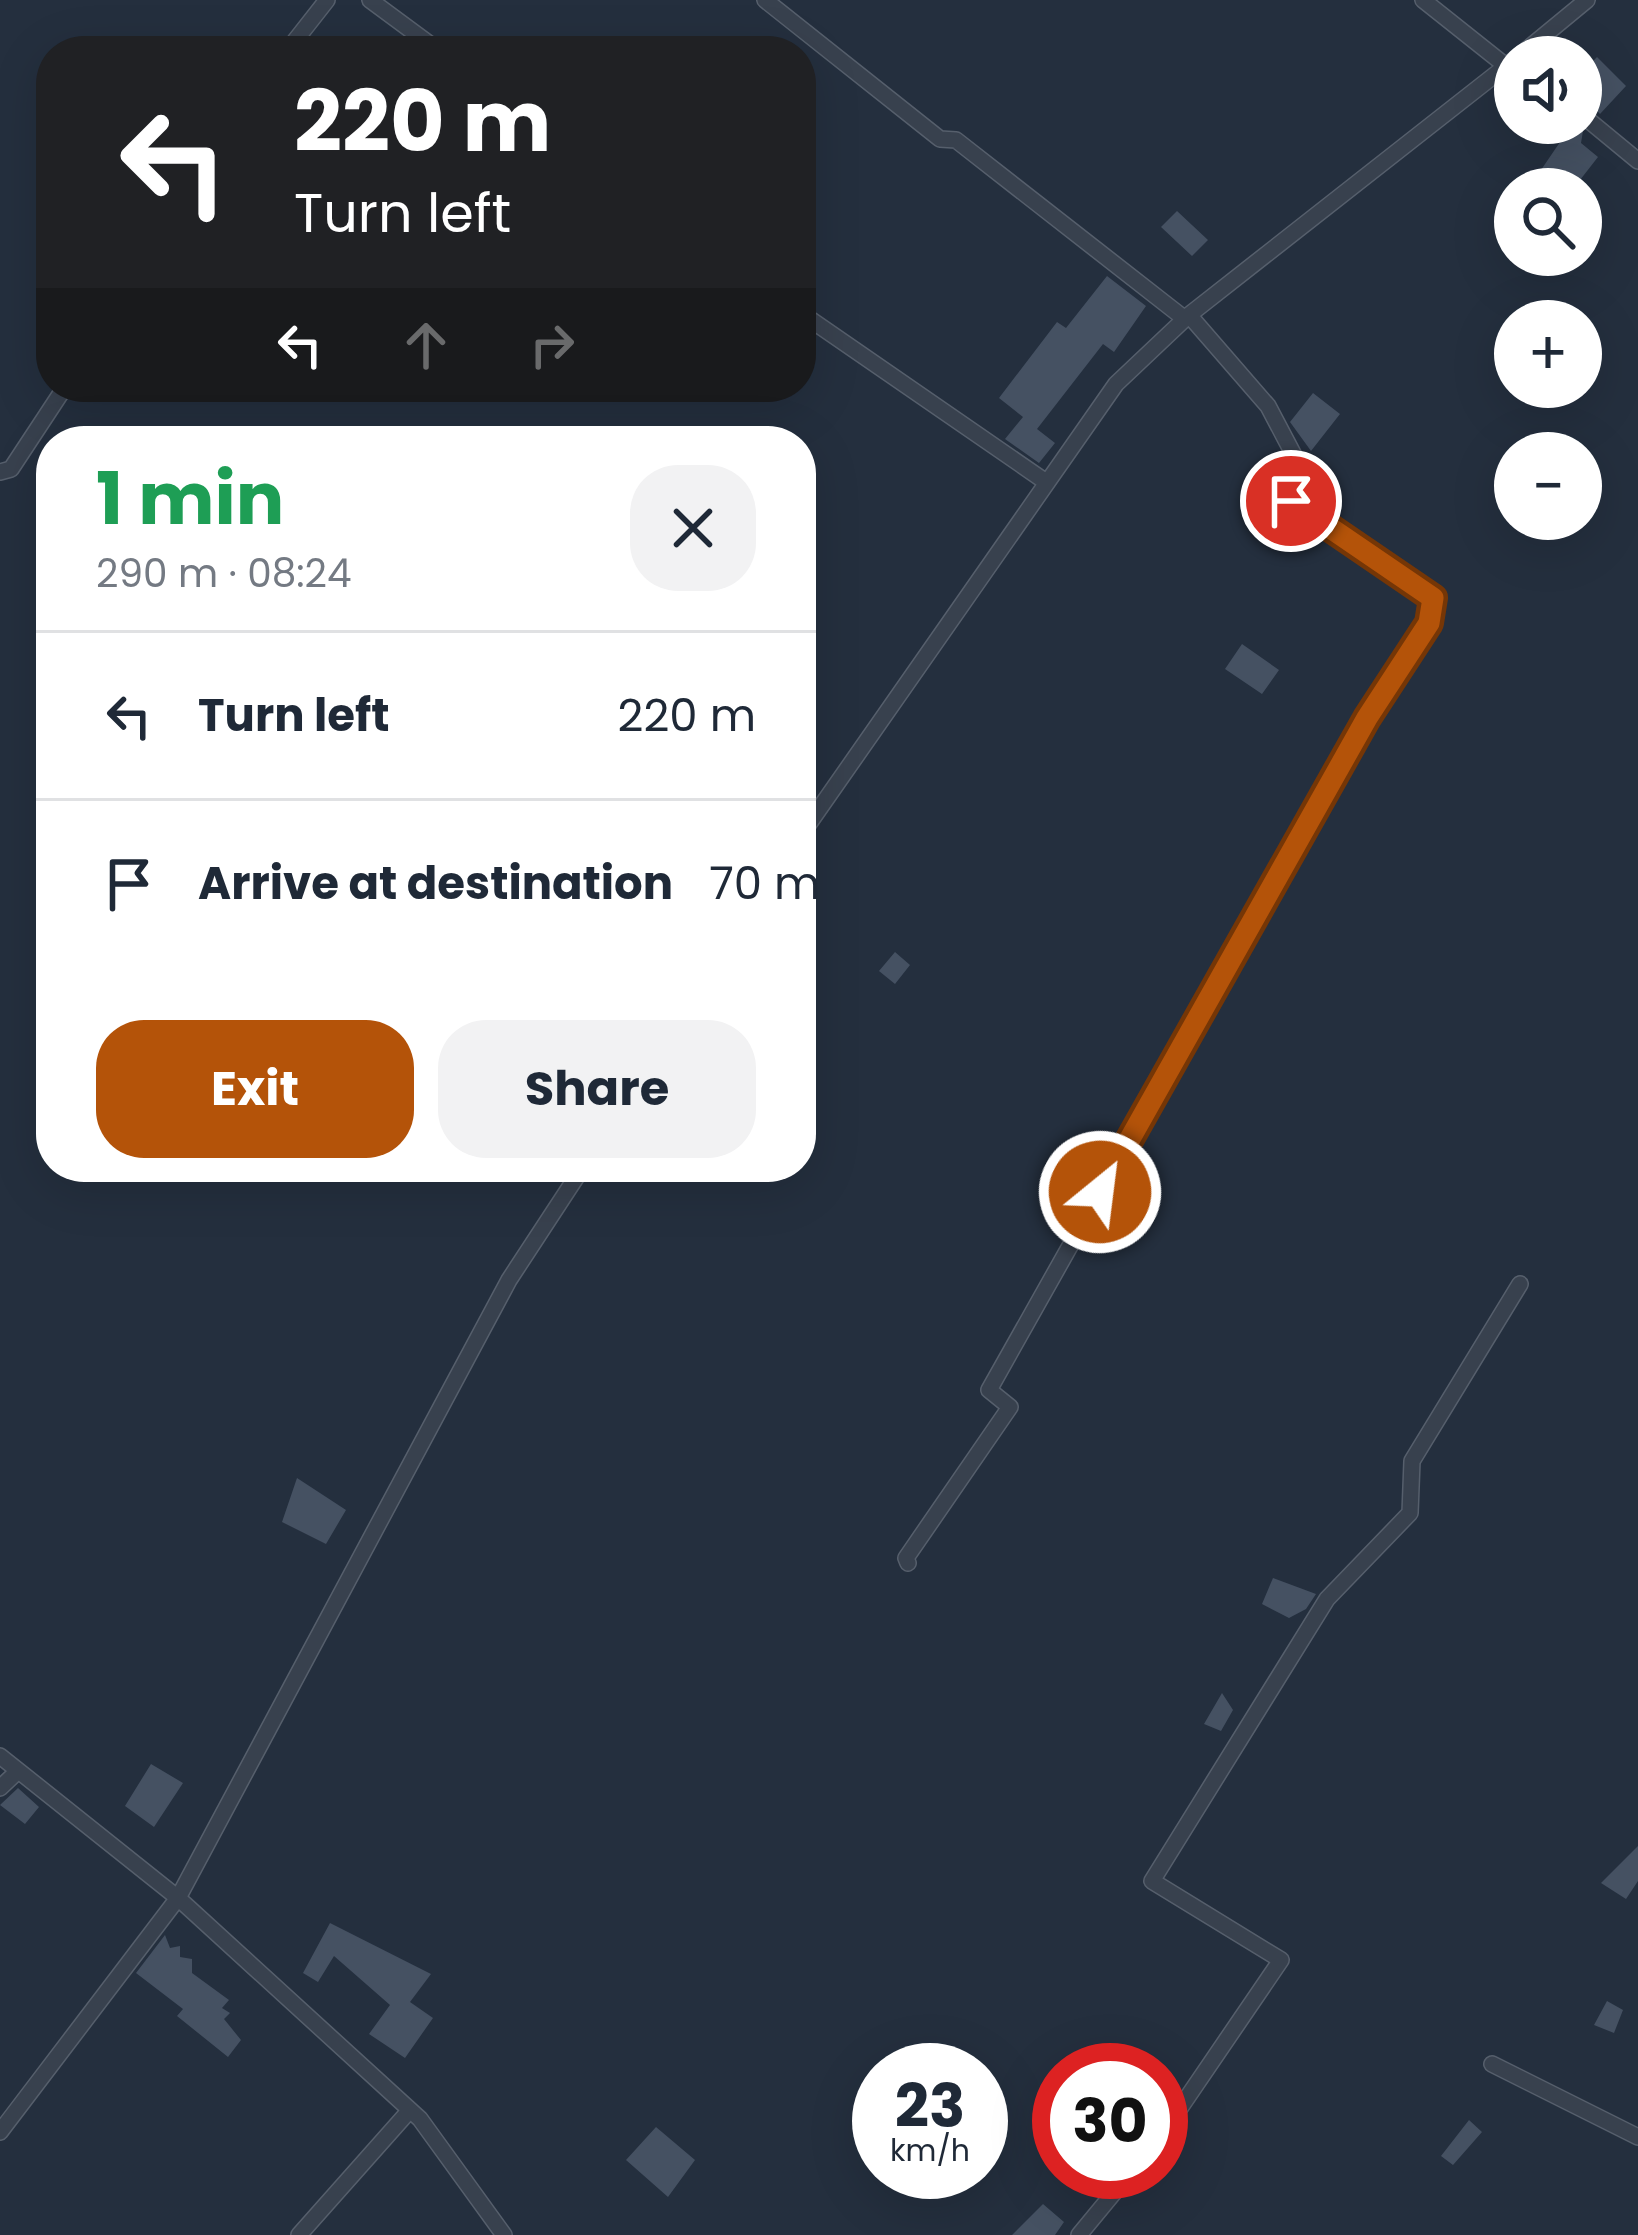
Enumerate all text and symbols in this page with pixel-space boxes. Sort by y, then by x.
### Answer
map controls [1494,36,1602,540]
button: sound [1494,36,1602,144]
text: 220 m [294,63,551,180]
icon: left [96,84,252,240]
button: search [1494,168,1602,276]
text: Turn left [294,175,511,251]
button: + [1494,300,1602,408]
icon: left [267,312,333,378]
icon: ahead [393,312,459,378]
icon: right [519,312,585,378]
button: − [1494,432,1602,540]
text: 1 min [96,448,284,549]
pin [1240,450,1342,552]
button: close [630,465,756,591]
icon: arrive [1258,468,1324,534]
text: 290 m · 08:24 [96,546,352,601]
icon: left [96,683,162,749]
text: Turn left [198,684,390,747]
text: 220 m [618,684,756,747]
icon: arrive [96,851,162,917]
text: Arrive at destination [198,852,673,915]
text: 70 m [709,852,820,915]
button: Exit [96,1020,414,1158]
button: Share [438,1020,756,1158]
position arrow [1037,1129,1163,1255]
speed limit sign: 30 [1032,2043,1188,2199]
text: 23 [895,2064,965,2148]
text: km/h [890,2129,970,2172]

